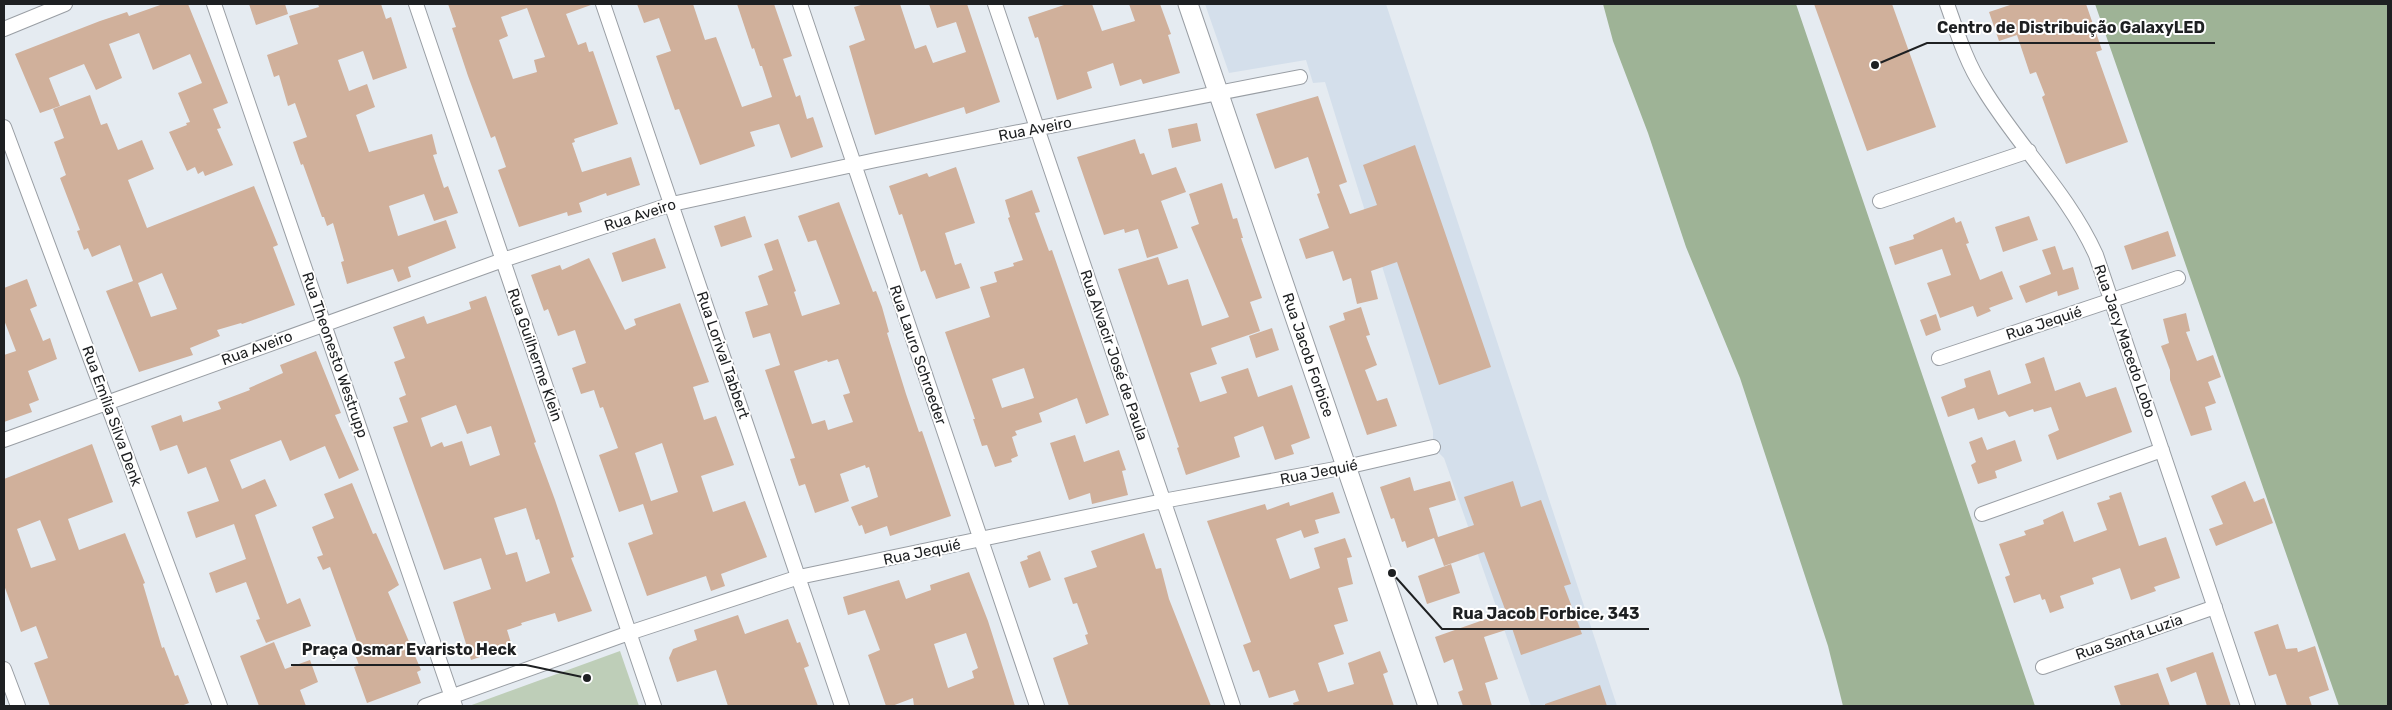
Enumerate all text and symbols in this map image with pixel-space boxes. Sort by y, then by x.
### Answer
callout: Centro de Distribuição GalaxyLED [1927,12,2215,43]
text: Centro de Distribuição GalaxyLED [1937,18,2205,37]
street label: Rua Aveiro [997,113,1073,145]
street label: Rua Aveiro [602,195,678,235]
street label: Rua Jacy Macedo Lobo [2090,262,2160,420]
street label: Rua Alvacir José de Paula [1076,267,1152,443]
street label: Rua Theonesto Westrupp [298,270,372,440]
street label: Rua Lauro Schroeder [886,283,950,428]
street label: Rua Guilherme Klein [504,286,566,424]
street label: Rua Lorival Tabbert [693,289,753,421]
street label: Rua Jacob Forbice [1278,291,1338,420]
street label: Rua Jequié [2004,302,2084,344]
street label: Rua Aveiro [219,327,295,369]
street label: Rua Emília Silva Denk [78,343,146,489]
street label: Rua Jequié [1279,456,1359,488]
street label: Rua Jequié [882,535,962,569]
callout: Rua Jacob Forbice, 343 [1442,598,1649,629]
text: Rua Jacob Forbice, 343 [1452,604,1640,623]
street label: Rua Santa Luzia [2073,610,2185,664]
callout: Praça Osmar Evaristo Heck [291,634,526,665]
text: Praça Osmar Evaristo Heck [302,640,517,659]

